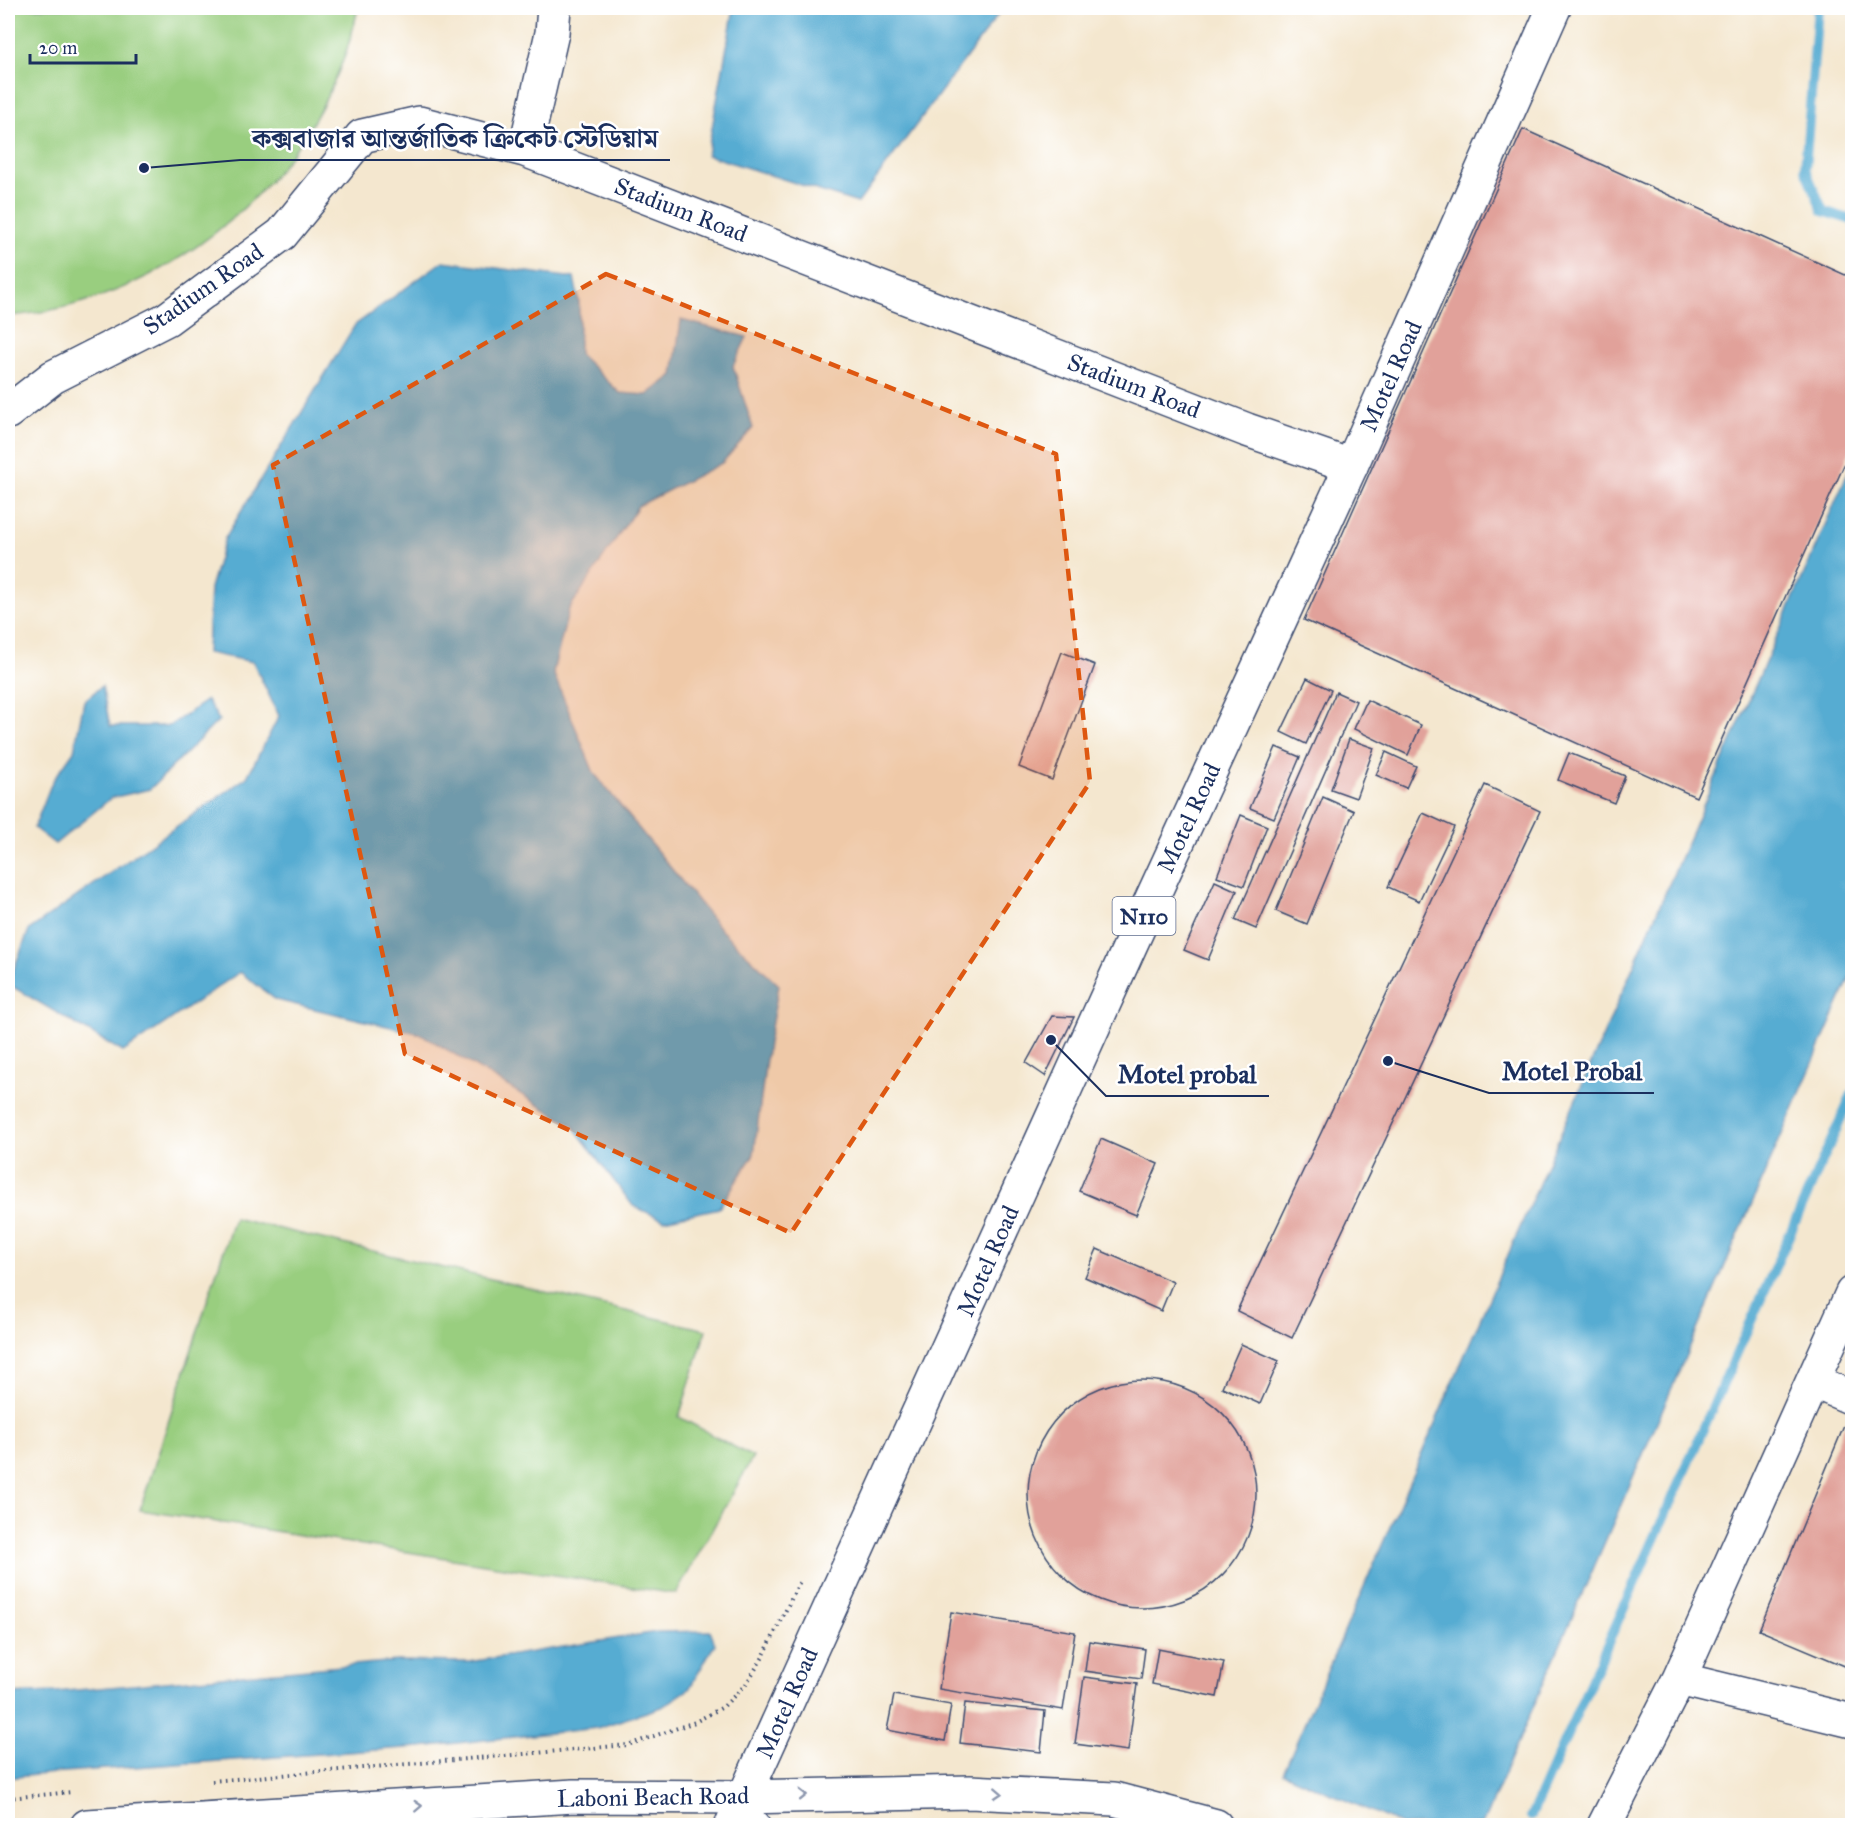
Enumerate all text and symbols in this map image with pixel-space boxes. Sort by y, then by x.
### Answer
scale bar [30,27,136,65]
text: 20 m [39,37,77,59]
callout: কক্সবাজার আন্তর্জাতিক ক্রিকেট স্টেডিয়াম [240,116,670,160]
text: কক্সবাজার আন্তর্জাতিক ক্রিকেট স্টেডিয়াম [251,122,660,154]
street label: Stadium Road [610,171,752,249]
street label: Stadium Road [137,237,269,341]
street label: Motel Road [1353,316,1429,436]
street label: Stadium Road [1063,347,1205,425]
street label: Motel Road [1150,758,1228,878]
road number: N110 [1112,897,1176,935]
callout: Motel Probal [1489,1049,1654,1093]
callout: Motel probal [1106,1052,1269,1096]
text: Motel Probal [1502,1055,1643,1087]
text: Motel probal [1118,1058,1257,1090]
street label: Motel Road [950,1201,1026,1321]
street label: Motel Road [749,1643,825,1763]
street label: Laboni Beach Road [557,1780,749,1814]
one-way arrow [993,1787,1002,1800]
one-way arrow [799,1789,808,1802]
one-way arrow [414,1799,423,1812]

